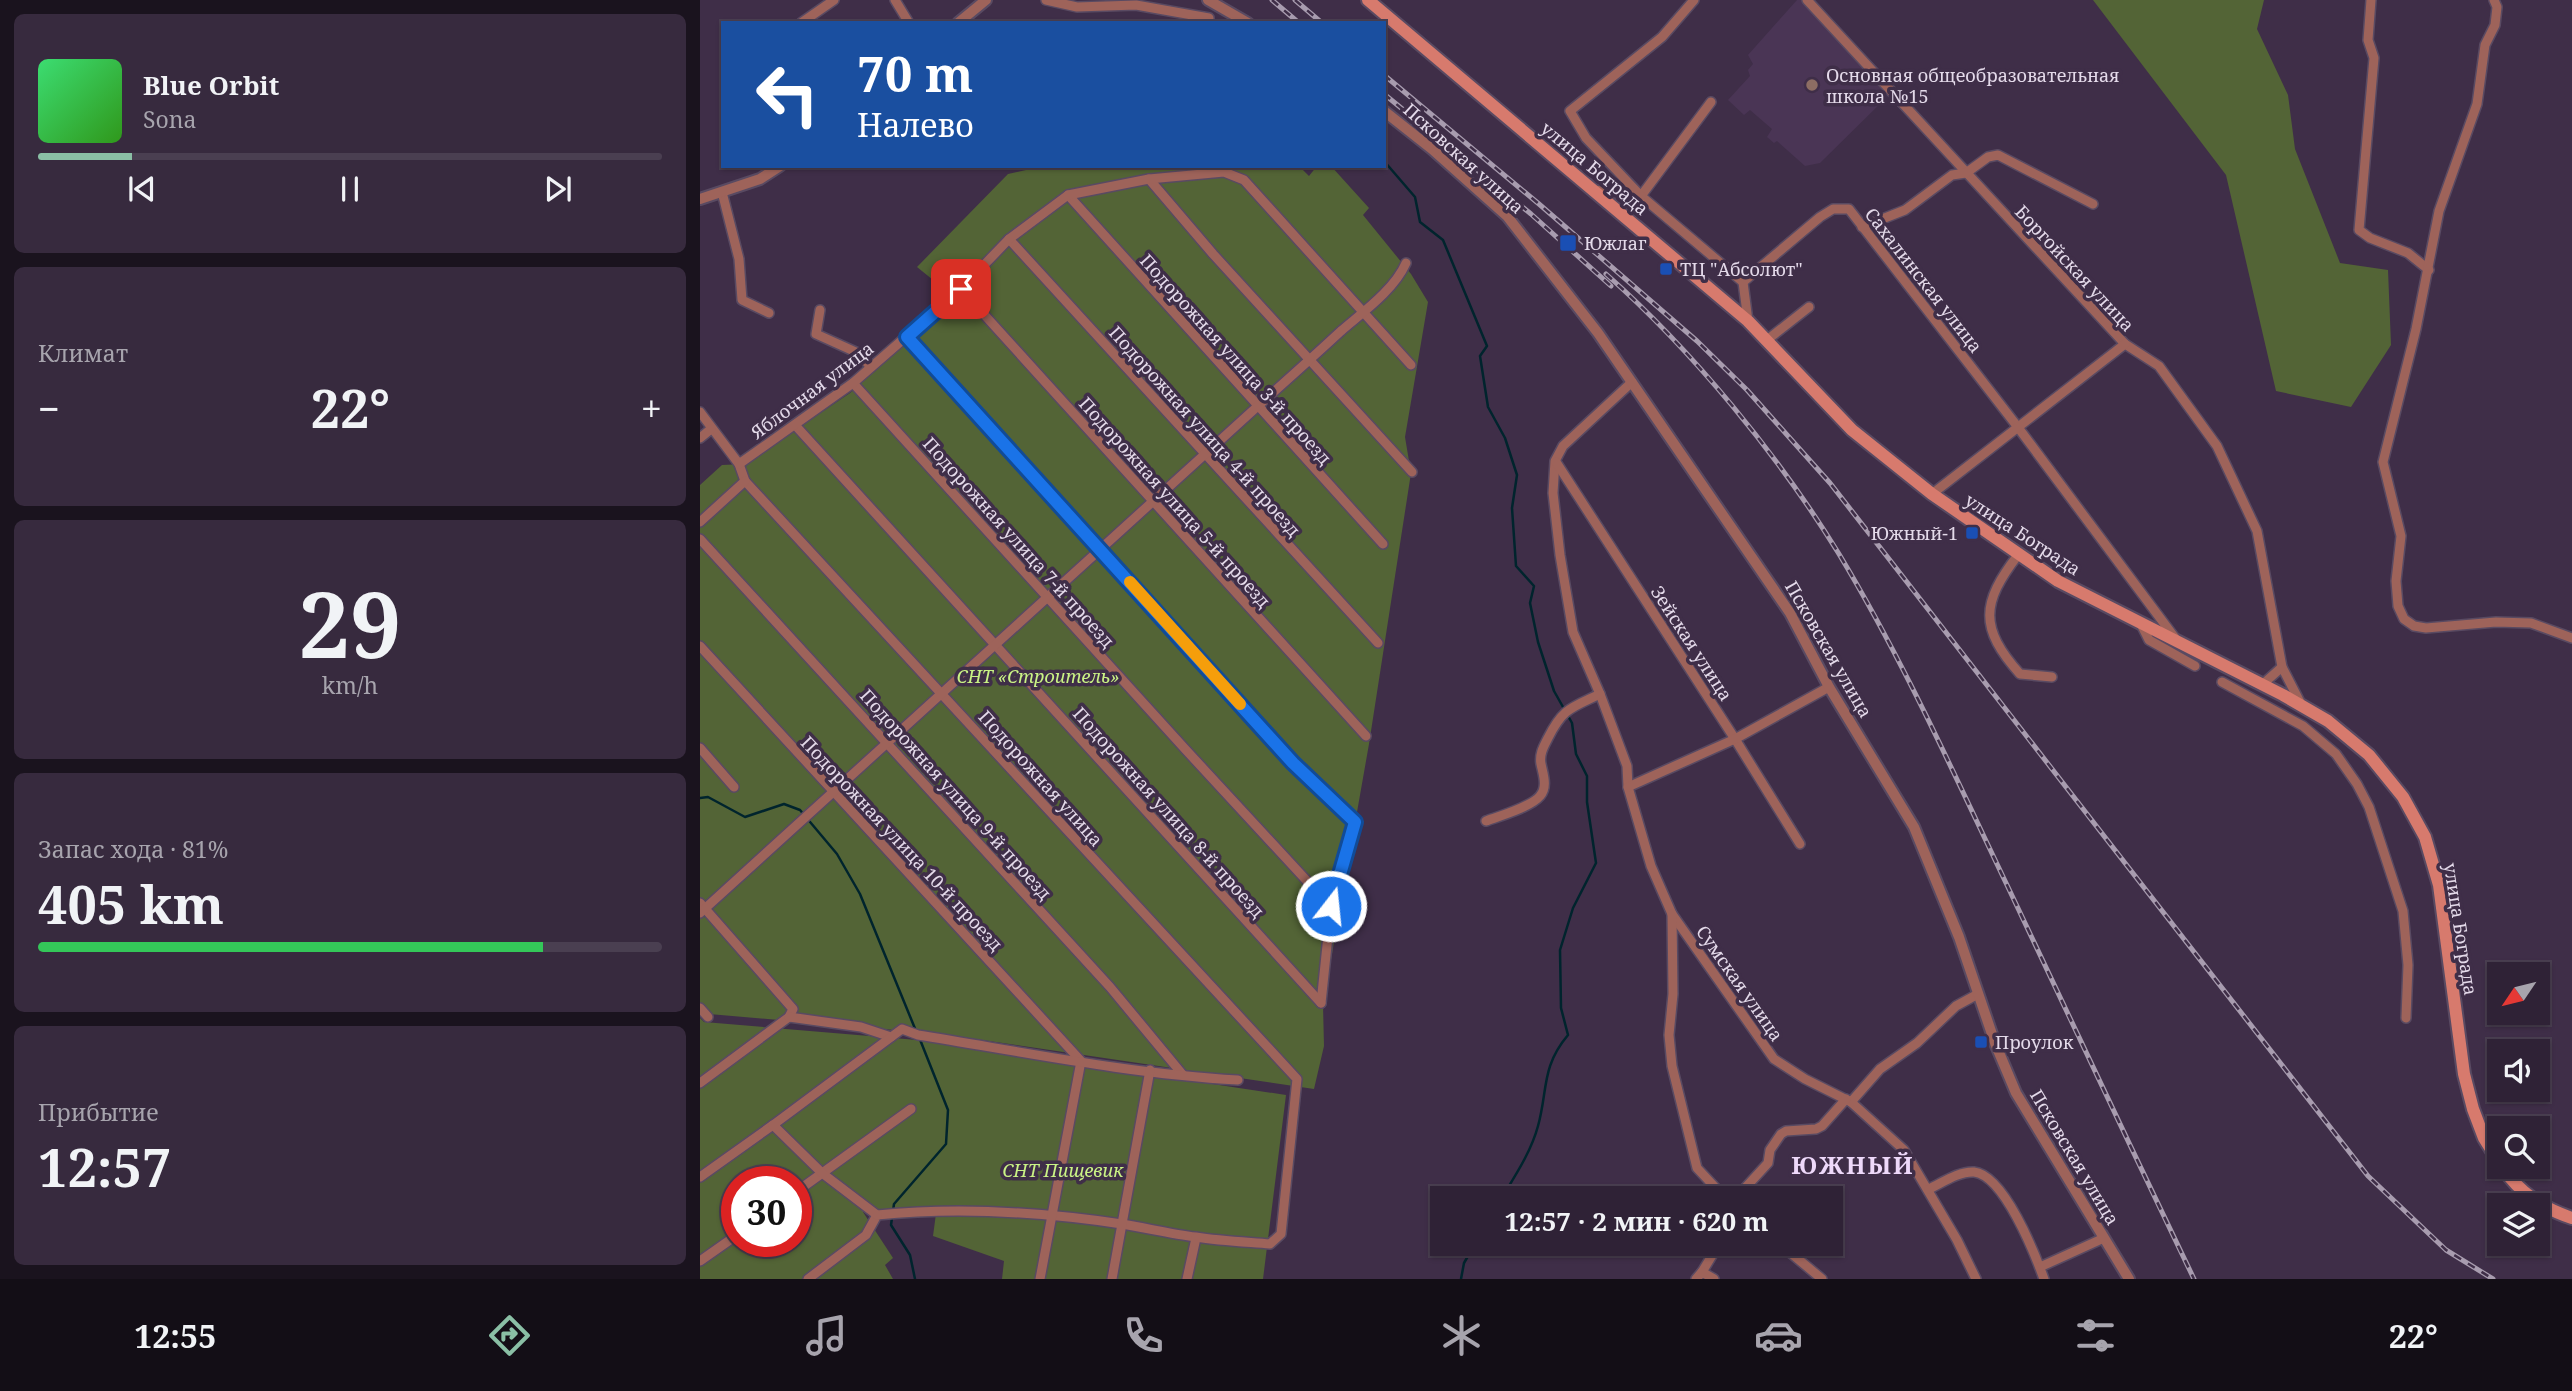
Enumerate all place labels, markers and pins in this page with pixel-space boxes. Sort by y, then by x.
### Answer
place label: Основная общеобразовательная школа №15 [1826,63,2120,108]
marker: Основная общеобразовательная школа №15 [1804,77,1820,93]
place label: Южлаг [1584,231,1647,255]
marker: Южлаг [1558,233,1578,253]
place label: ТЦ "Абсолют" [1680,257,1803,281]
pin [931,259,991,319]
marker: ТЦ "Абсолют" [1658,261,1674,277]
place label: Южный-1 [1871,521,1958,545]
marker: Южный-1 [1964,525,1980,541]
place label: Проулок [1995,1030,2074,1054]
marker: Проулок [1973,1034,1989,1050]

